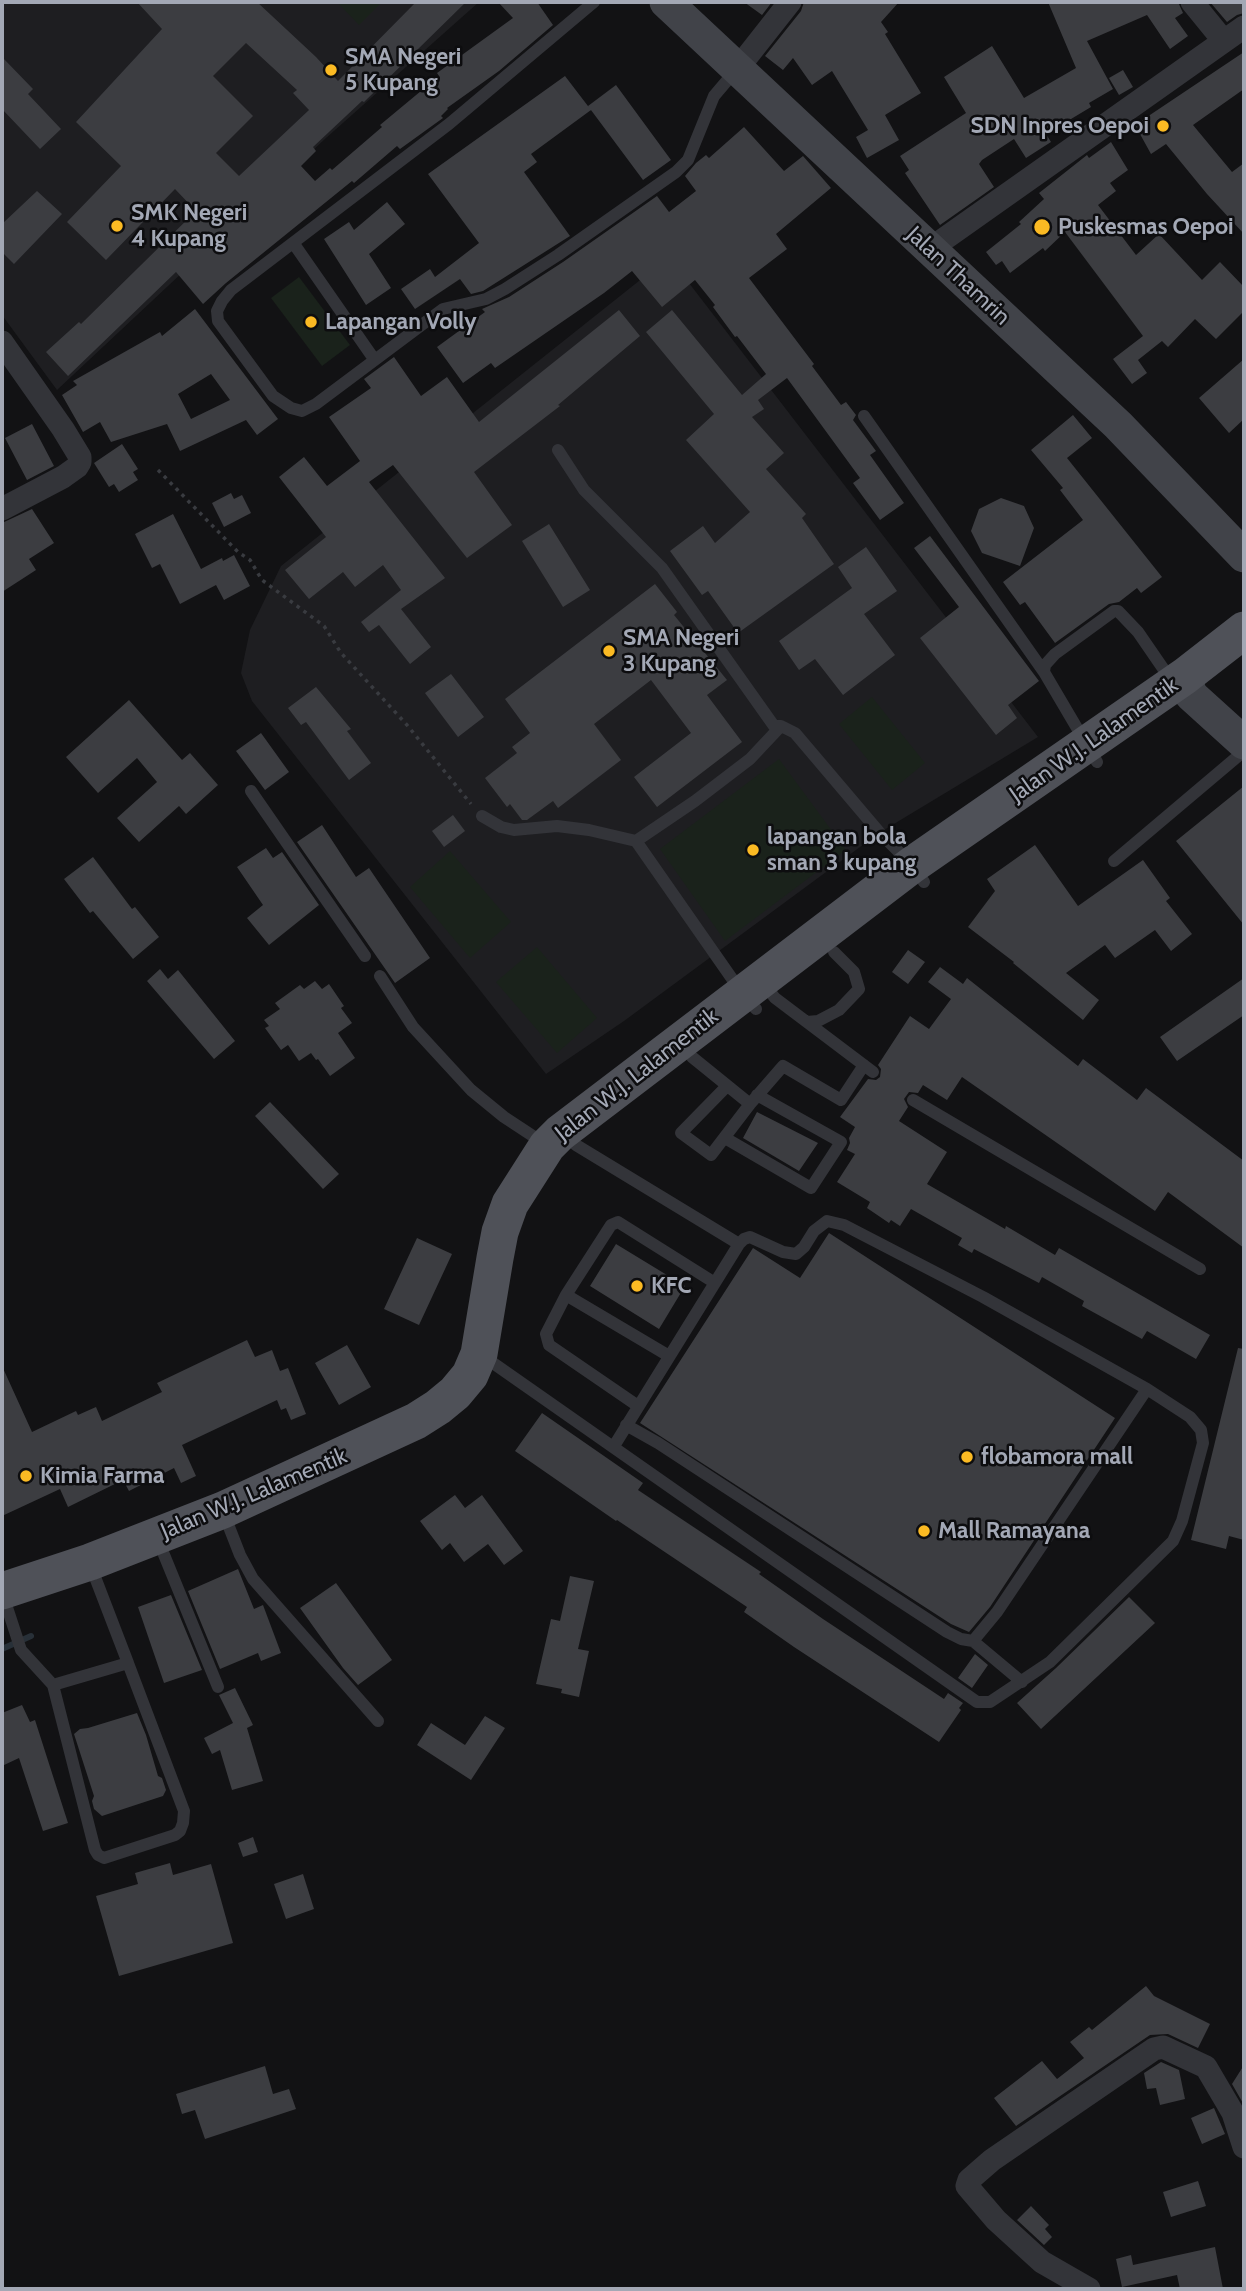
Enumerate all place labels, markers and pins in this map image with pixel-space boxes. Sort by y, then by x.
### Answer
place label: SMA Negeri 5 Kupang [345,43,461,97]
marker: SMA Negeri 5 Kupang [323,62,339,78]
place label: SDN Inpres Oepoi [970,112,1149,140]
marker: SDN Inpres Oepoi [1155,118,1171,134]
place label: SMK Negeri 4 Kupang [131,199,247,253]
place label: Puskesmas Oepoi [1058,213,1234,241]
marker: Puskesmas Oepoi [1032,217,1052,237]
marker: SMK Negeri 4 Kupang [109,218,125,234]
place label: Lapangan Volly [325,308,477,336]
marker: Lapangan Volly [303,314,319,330]
place label: SMA Negeri 3 Kupang [623,624,739,678]
marker: SMA Negeri 3 Kupang [601,643,617,659]
place label: lapangan bola sman 3 kupang [767,823,916,877]
marker: lapangan bola sman 3 kupang [745,842,761,858]
place label: KFC [651,1272,691,1300]
marker: KFC [629,1278,645,1294]
place label: flobamora mall [981,1443,1133,1471]
marker: flobamora mall [959,1449,975,1465]
place label: Kimia Farma [40,1462,164,1490]
marker: Kimia Farma [18,1468,34,1484]
place label: Mall Ramayana [938,1517,1090,1545]
marker: Mall Ramayana [916,1523,932,1539]

